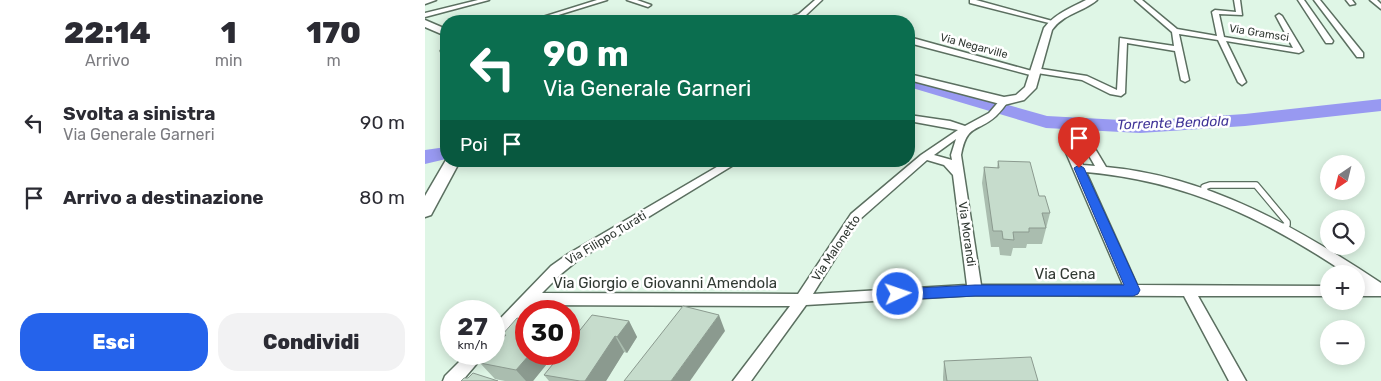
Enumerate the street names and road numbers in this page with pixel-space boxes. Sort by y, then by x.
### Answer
street label: Via Gramsci [1228,22,1290,44]
street label: Via Negarville [939,31,1009,61]
street label: Via Morandi [956,201,978,267]
street label: Via Filippo Turati [563,208,649,268]
street label: Via Malonetto [809,212,863,284]
street label: Via Cena [1034,265,1096,283]
street label: Via Giorgio e Giovanni Amendola [553,274,777,292]

